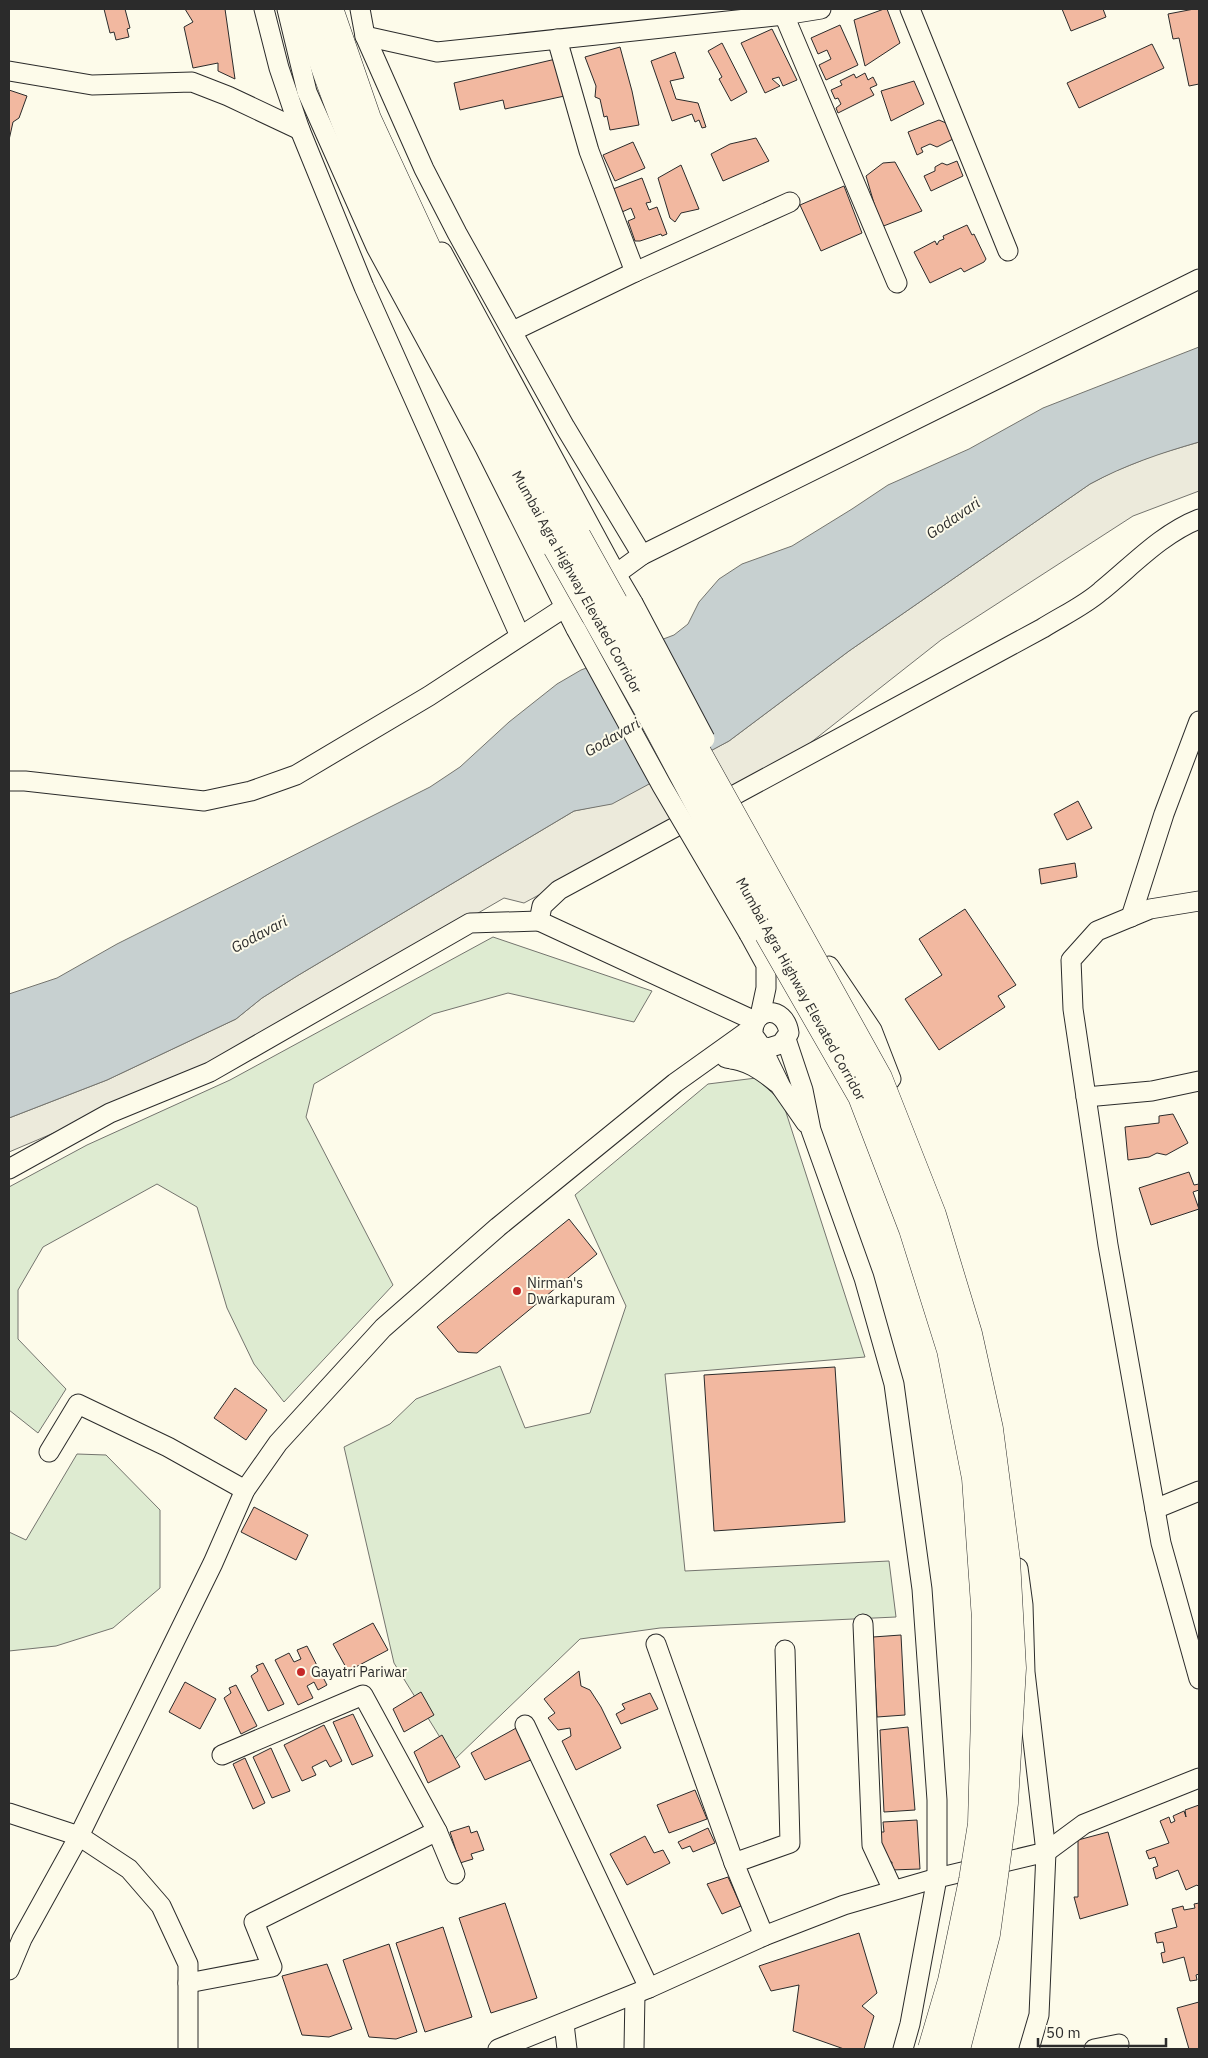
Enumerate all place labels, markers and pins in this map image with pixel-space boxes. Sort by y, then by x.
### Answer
place label: Nirman's Dwarkapuram [527,1274,615,1308]
marker: Nirman's Dwarkapuram [511,1285,523,1297]
place label: Gayatri Pariwar [311,1663,407,1681]
marker: Gayatri Pariwar [295,1666,307,1678]

